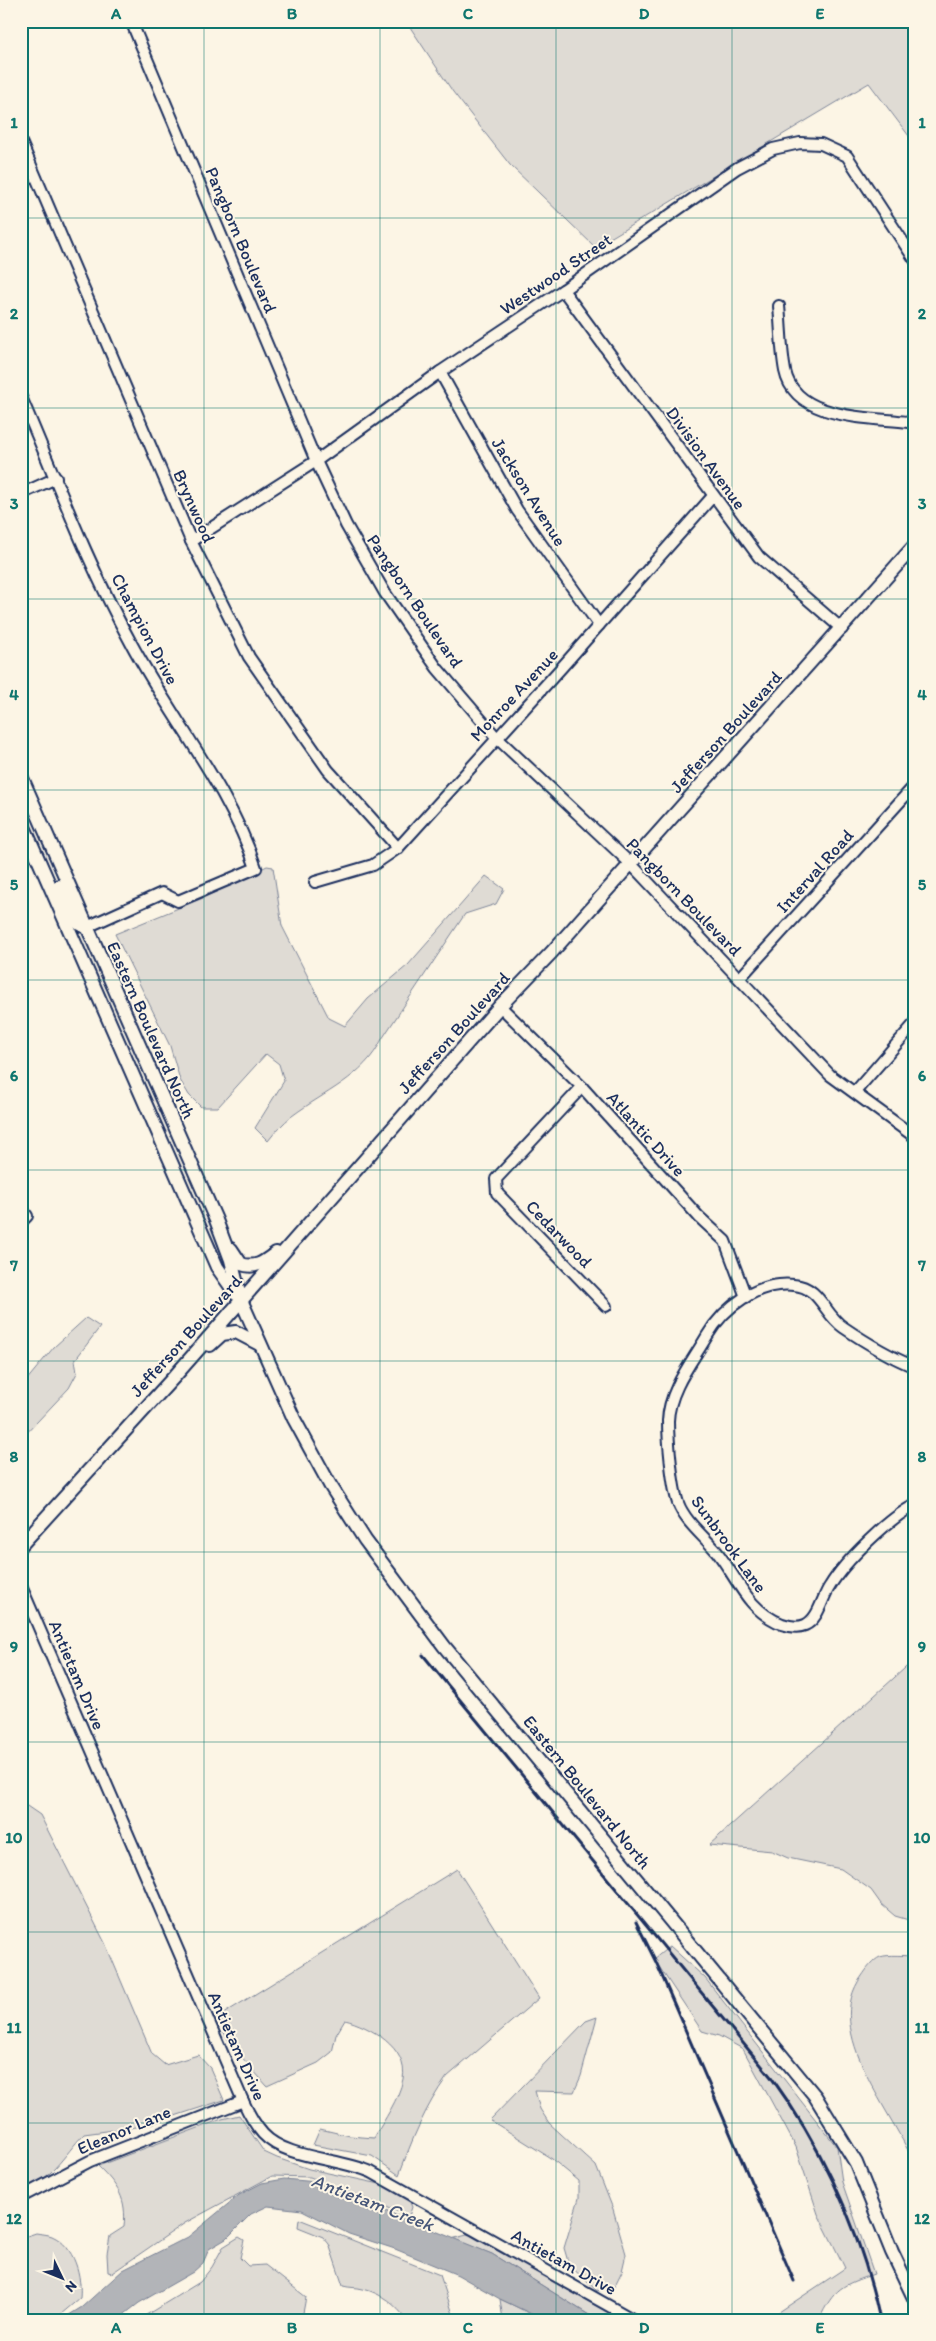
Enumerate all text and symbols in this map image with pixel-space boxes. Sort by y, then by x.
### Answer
text: A [110,4,122,23]
text: B [287,4,298,23]
text: C [463,4,474,23]
text: D [639,4,650,23]
text: E [816,4,825,23]
text: 1 [10,113,18,132]
text: 1 [918,113,926,132]
street label: Pangborn Boulevard [200,164,282,316]
street label: Westwood Street [496,228,616,320]
text: 2 [10,304,19,323]
text: 2 [918,304,927,323]
street label: Division Avenue [661,402,751,514]
street label: Jackson Avenue [487,434,571,550]
street label: Brynwood [168,466,220,546]
text: 3 [10,494,19,513]
text: 3 [918,494,927,513]
street label: Pangborn Boulevard [362,530,468,672]
street label: Champion Drive [106,570,184,688]
street label: Monroe Avenue [465,644,563,746]
street label: Jefferson Boulevard [665,666,787,798]
text: 4 [9,685,19,704]
text: 4 [917,685,927,704]
street label: Interval Road [772,825,858,917]
street label: Pangborn Boulevard [622,833,746,961]
text: 5 [10,875,19,894]
text: 5 [918,875,927,894]
street label: Eastern Boulevard North [102,938,200,1122]
street label: Jefferson Boulevard [393,967,515,1099]
text: 6 [10,1066,19,1085]
text: 6 [918,1066,927,1085]
street label: Atlantic Drive [602,1087,690,1181]
street label: Cedarwood [521,1195,597,1273]
text: 7 [9,1256,18,1275]
text: 7 [917,1256,926,1275]
street label: Jefferson Boulevard [125,1270,247,1402]
text: 8 [10,1447,19,1466]
text: 8 [918,1447,927,1466]
street label: Sunbrook Lane [686,1491,772,1597]
street label: Antietam Drive [44,1617,110,1733]
text: 9 [10,1637,18,1656]
text: 9 [918,1637,926,1656]
street label: Eastern Boulevard North [518,1711,656,1873]
text: 10 [5,1828,23,1847]
text: 10 [913,1828,931,1847]
street label: Antietam Drive [203,1988,271,2104]
text: 11 [7,2018,22,2037]
text: 11 [915,2018,930,2037]
street label: Eleanor Lane [74,2100,174,2160]
water label: Antietam Creek [309,2169,438,2237]
text: 12 [6,2209,23,2228]
text: 12 [914,2209,931,2228]
street label: Antietam Drive [507,2224,621,2300]
north arrow [38,2254,88,2304]
text: N [62,2277,81,2296]
text: A [110,2318,122,2337]
text: B [287,2318,298,2337]
text: C [463,2318,474,2337]
text: D [639,2318,650,2337]
text: E [816,2318,825,2337]

